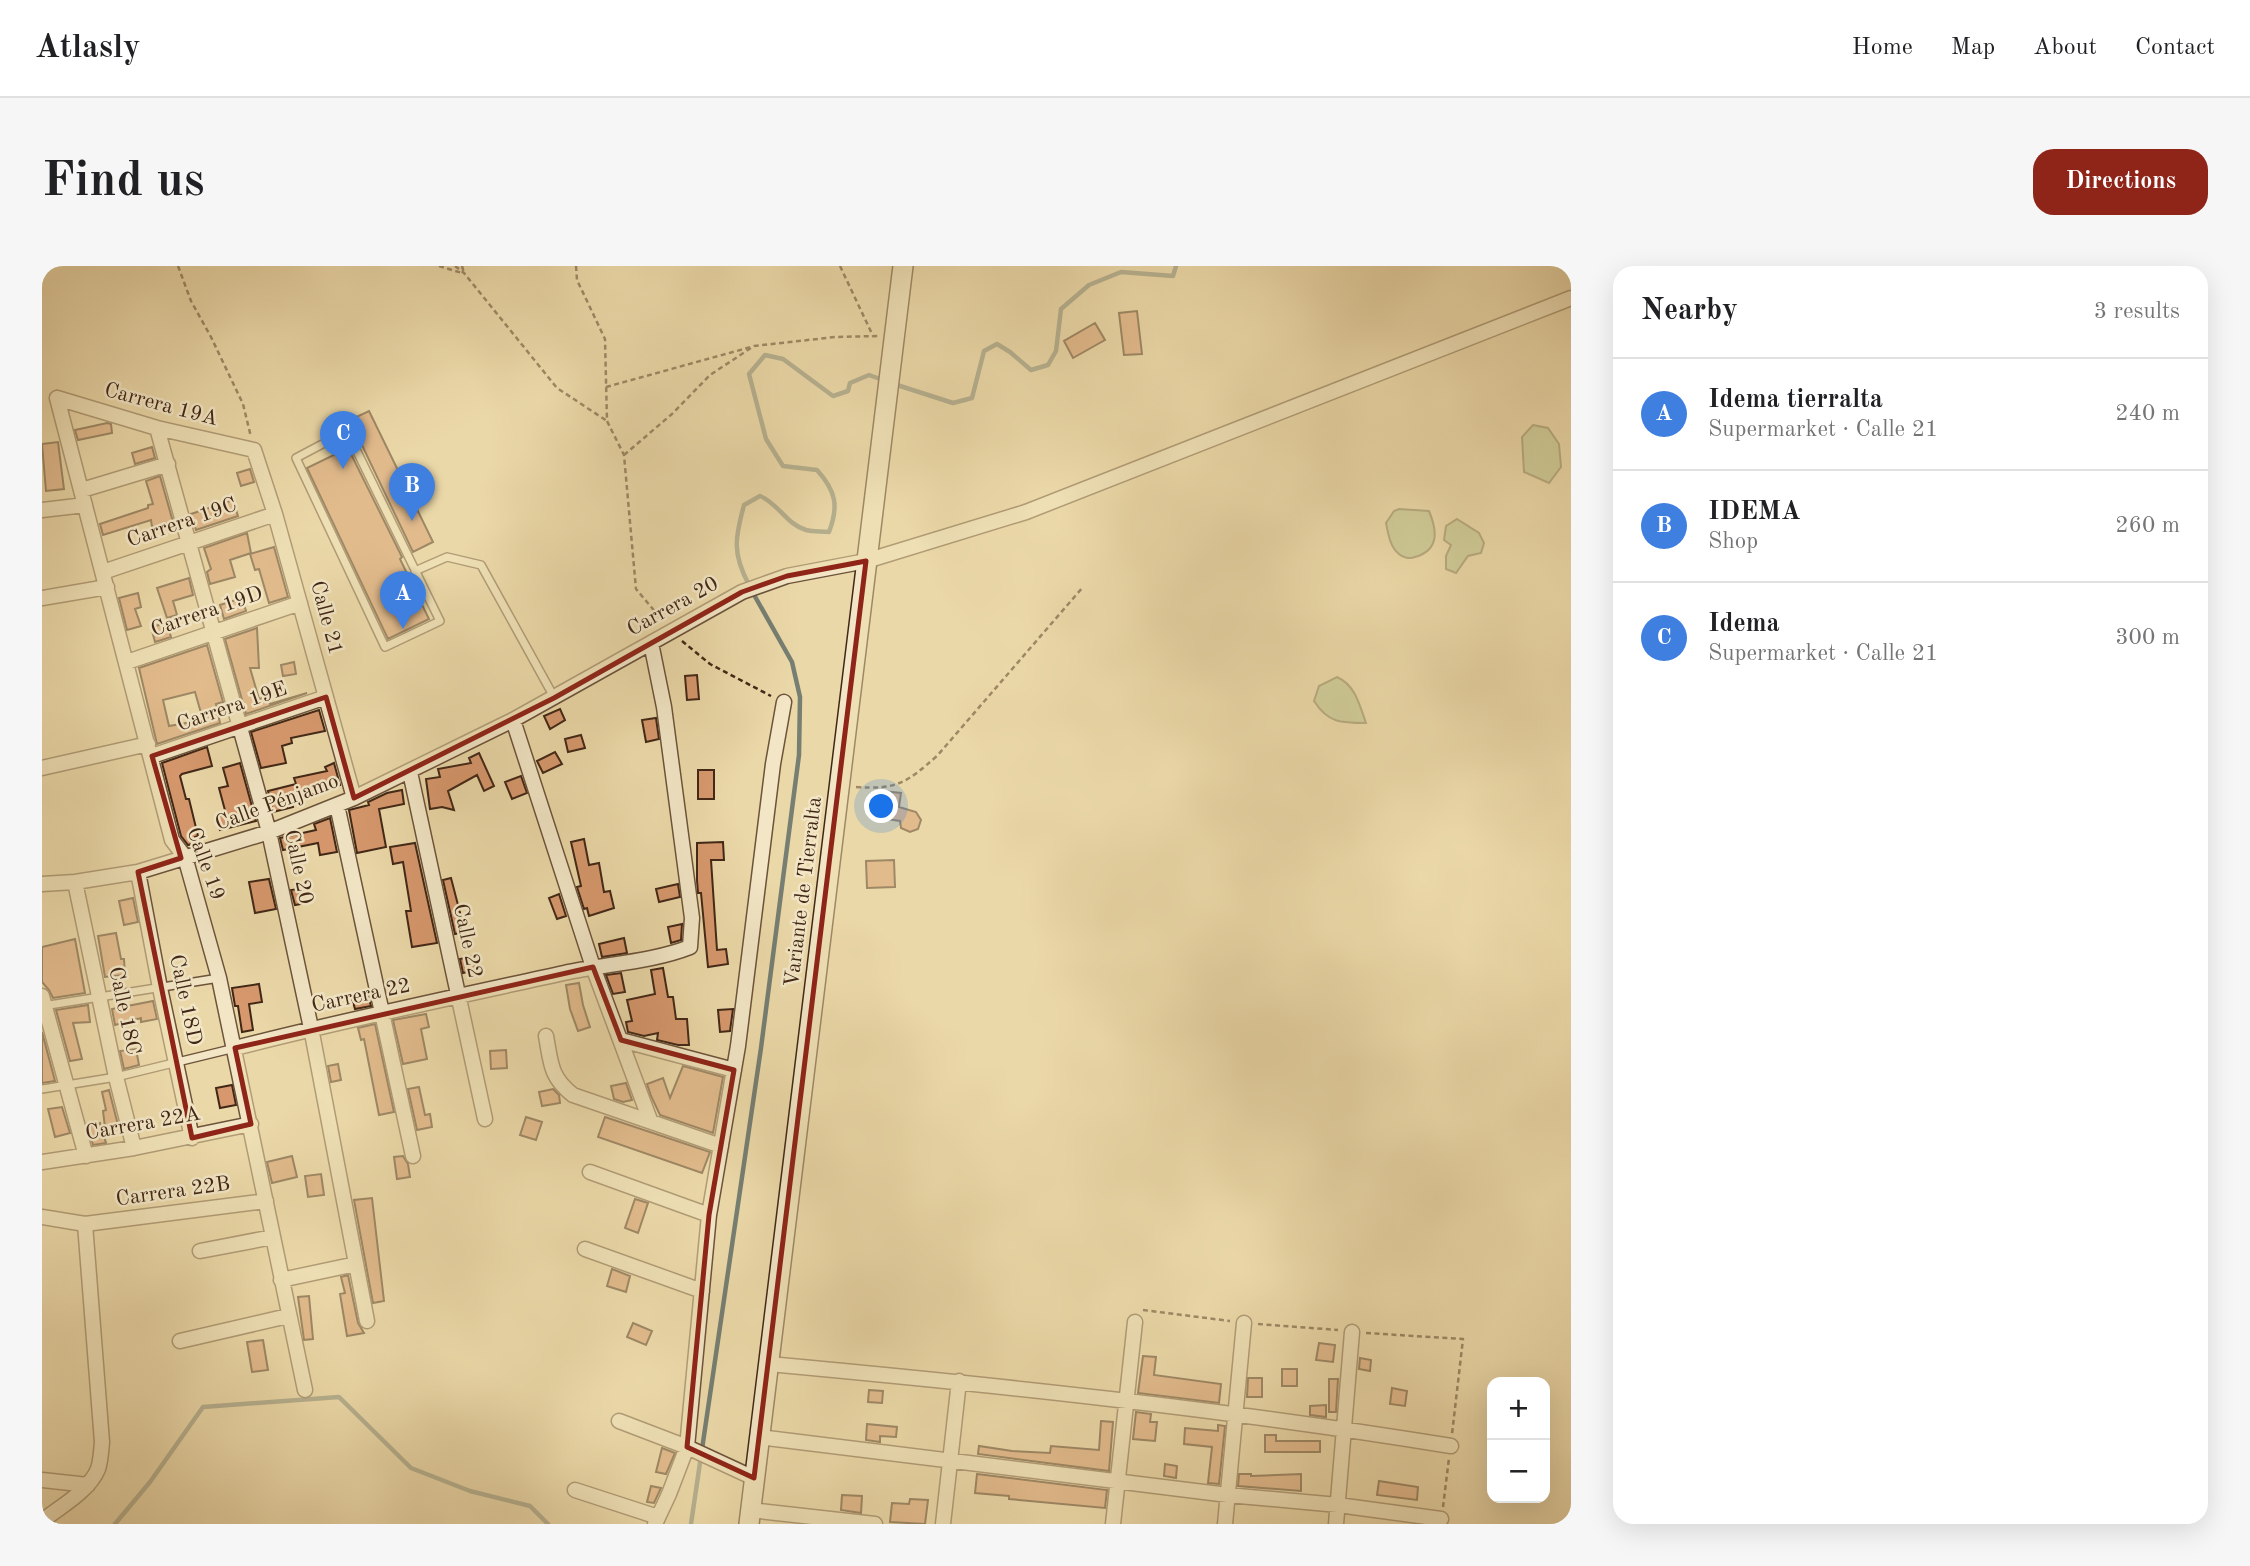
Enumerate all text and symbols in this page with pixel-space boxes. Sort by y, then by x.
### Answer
text: Atlasly [35,32,140,65]
text: Home [1852,36,1913,60]
text: Map [1951,36,1995,60]
text: About [2033,36,2097,60]
text: Contact [2135,36,2215,60]
button: Directions [2033,149,2208,215]
text: Find us [42,158,205,207]
text: Nearby [1641,296,1738,326]
text: 3 results [2094,300,2180,323]
street label: Carrera 19A [102,380,220,430]
text: Idema tierralta [1708,387,1883,413]
text: A [1655,402,1673,425]
text: 240 m [2115,402,2180,425]
pin: C [320,411,366,469]
text: Supermarket · Calle 21 [1708,418,1938,441]
pin: B [389,463,435,521]
street label: Carrera 19C [124,494,240,552]
text: IDEMA [1708,499,1801,525]
text: B [1656,514,1672,537]
text: 260 m [2115,514,2180,537]
text: Shop [1708,530,1758,553]
pin: A [380,571,426,629]
street label: Carrera 20 [624,573,722,641]
street label: Calle 21 [306,579,346,657]
street label: Carrera 19D [148,583,266,641]
text: Idema [1708,611,1780,637]
text: C [1656,626,1672,649]
text: 300 m [2115,626,2180,649]
text: Supermarket · Calle 21 [1708,642,1938,665]
street label: Carrera 19E [174,678,290,736]
street label: Calle Pénjamo [212,771,342,835]
your location [864,789,898,823]
street label: Variante de Tierralta [782,796,826,988]
street label: Calle 19 [182,825,228,903]
street label: Calle 20 [280,828,316,906]
street label: Calle 22 [449,902,485,980]
street label: Calle 18D [165,953,205,1047]
street label: Calle 18C [104,965,144,1057]
street label: Carrera 22 [310,975,412,1017]
street label: Carrera 22A [84,1104,202,1144]
street label: Carrera 22B [115,1174,231,1210]
map controls [1487,1377,1550,1503]
button: + [1487,1377,1550,1440]
button: − [1487,1440,1550,1503]

